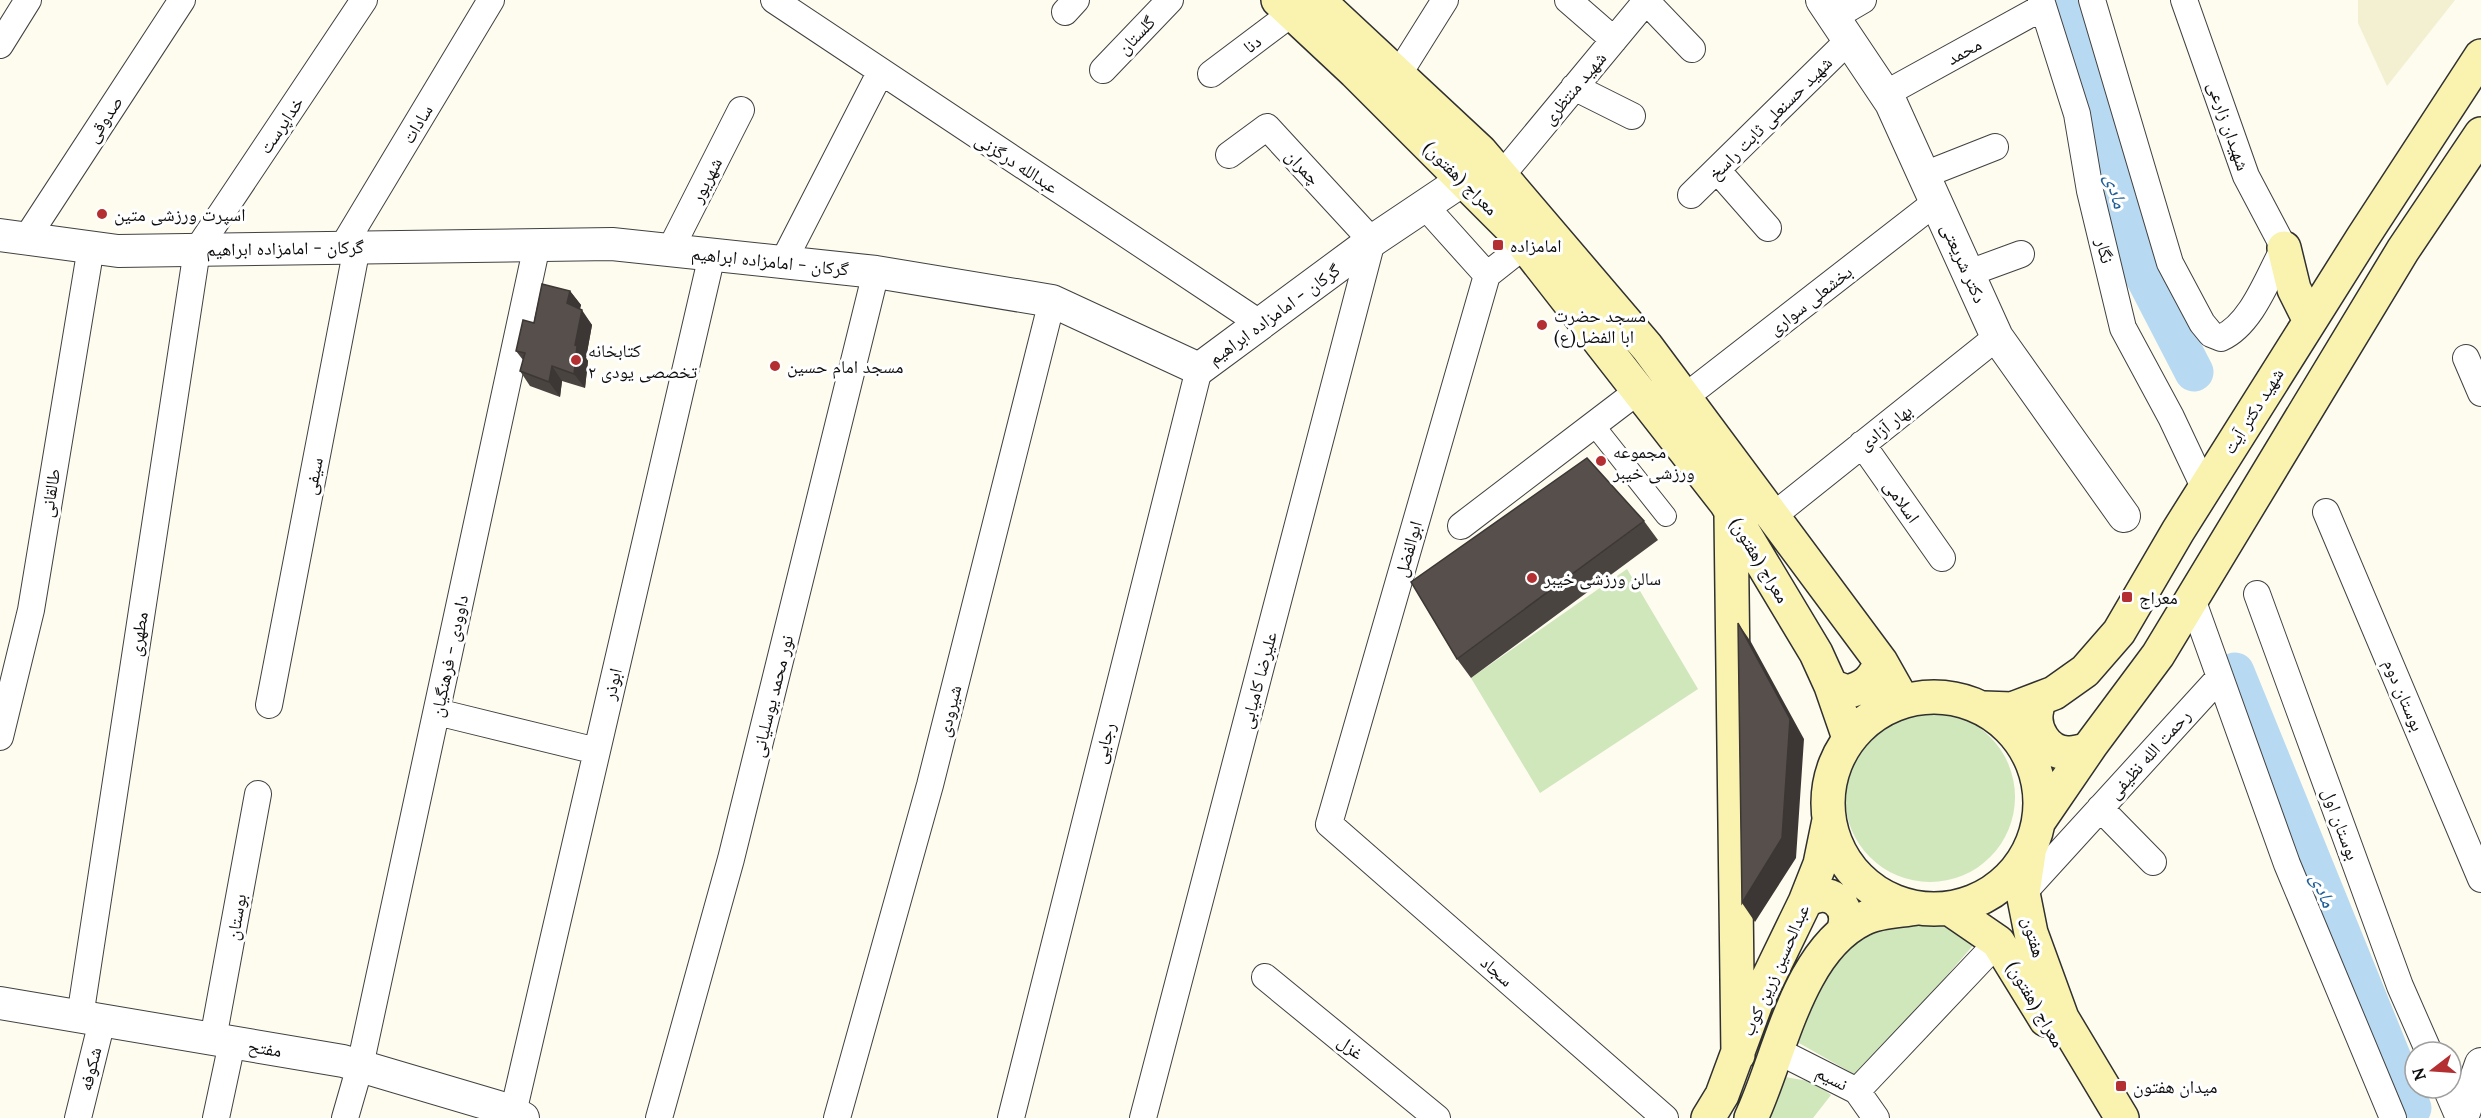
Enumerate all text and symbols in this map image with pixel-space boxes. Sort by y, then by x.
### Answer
street label: گلستان [1112,10,1160,59]
street label: دنا [1238,30,1266,58]
street label: محمد [1943,32,1985,70]
street label: شهید منتظری [1537,47,1611,129]
street label: شهید حسنعلی ثابت راسخ [1703,51,1838,186]
street label: شهیدان زارعی [2203,78,2255,174]
street label: صدوقی [80,91,128,147]
street label: خداپرست [253,92,309,158]
street label: سادات [396,100,438,148]
street label: عبدالله درگزنی [971,128,1063,198]
street label: معراج (هفتون) [1418,136,1503,221]
street label: چمران [1281,144,1325,190]
street label: شهریور [685,154,727,207]
water label: مادی [2099,171,2134,211]
place label: اسپرت ورزشی متین [114,203,245,226]
marker: اسپرت ورزشی متین [95,207,109,221]
street label: دکتر شریعتی [1936,219,1992,307]
place label: امامزاده [1510,234,1562,257]
street label: گرکان - امامزاده ابراهیم [206,235,365,262]
street label: نگار [2091,235,2119,266]
marker: امامزاده [1491,238,1505,252]
street label: گرکان - امامزاده ابراهیم [690,241,850,282]
street label: گرکان - امامزاده ابراهیم [1203,258,1346,371]
street label: بخشعلی سواری [1763,260,1857,340]
place label: مسجد حضرت ابا الفضل(ع) [1554,304,1646,348]
marker: مسجد حضرت ابا الفضل(ع) [1535,318,1549,332]
place label: کتابخانه تخصصی یودی ۲ [588,339,697,383]
marker: کتابخانه تخصصی یودی ۲ [569,353,583,367]
place label: مسجد امام حسین [787,355,903,379]
marker: مسجد امام حسین [768,359,782,373]
street label: شهید دکتر آیت [2218,364,2288,458]
street label: بهار آزادی [1853,399,1917,455]
place label: مجموعه ورزشی خیبر [1612,440,1695,484]
marker: مجموعه ورزشی خیبر [1594,454,1608,468]
street label: سیفی [298,455,328,497]
street label: طالقانی [35,467,65,519]
street label: اسلامی [1879,475,1925,527]
street label: معراج (هفتون) [1725,513,1795,608]
street label: ابوالفضل [1389,518,1427,580]
place label: سالن ورزشی خیبر [1543,567,1661,590]
marker: سالن ورزشی خیبر [1525,571,1539,585]
place label: معراج [2139,586,2178,610]
marker: معراج [2120,590,2134,604]
street label: داوودی - فرهنگیان [425,593,473,719]
street label: مطهری [123,610,153,658]
street label: علیرضا کامیابی [1234,629,1282,731]
street label: نور محمد یوسلیانی [746,632,798,760]
street label: بوستان دوم [2378,655,2429,735]
street label: ابوذر [597,666,627,703]
street label: شیرودی [931,683,967,739]
street label: رحمت الله نظیفی [2103,704,2195,804]
street label: رجایی [1088,720,1120,766]
street label: بوستان اول [2317,785,2365,863]
water label: مادی [2305,869,2342,911]
street label: بوستان [221,892,251,942]
street label: عبدالحسین زرین کوب [1736,901,1814,1039]
street label: هفتون [2017,914,2051,960]
street label: سجاد [1476,951,1518,991]
street label: معراج (هفتون) [2001,957,2070,1052]
street label: غزل [1333,1030,1369,1064]
street label: مفتح [246,1034,283,1063]
north arrow [2403,1040,2463,1100]
street label: شکوفه [73,1045,107,1093]
street label: نسیم [1812,1060,1852,1097]
text: N [2407,1066,2430,1083]
place label: میدان هفتون [2133,1075,2217,1098]
marker: میدان هفتون [2114,1079,2128,1093]

